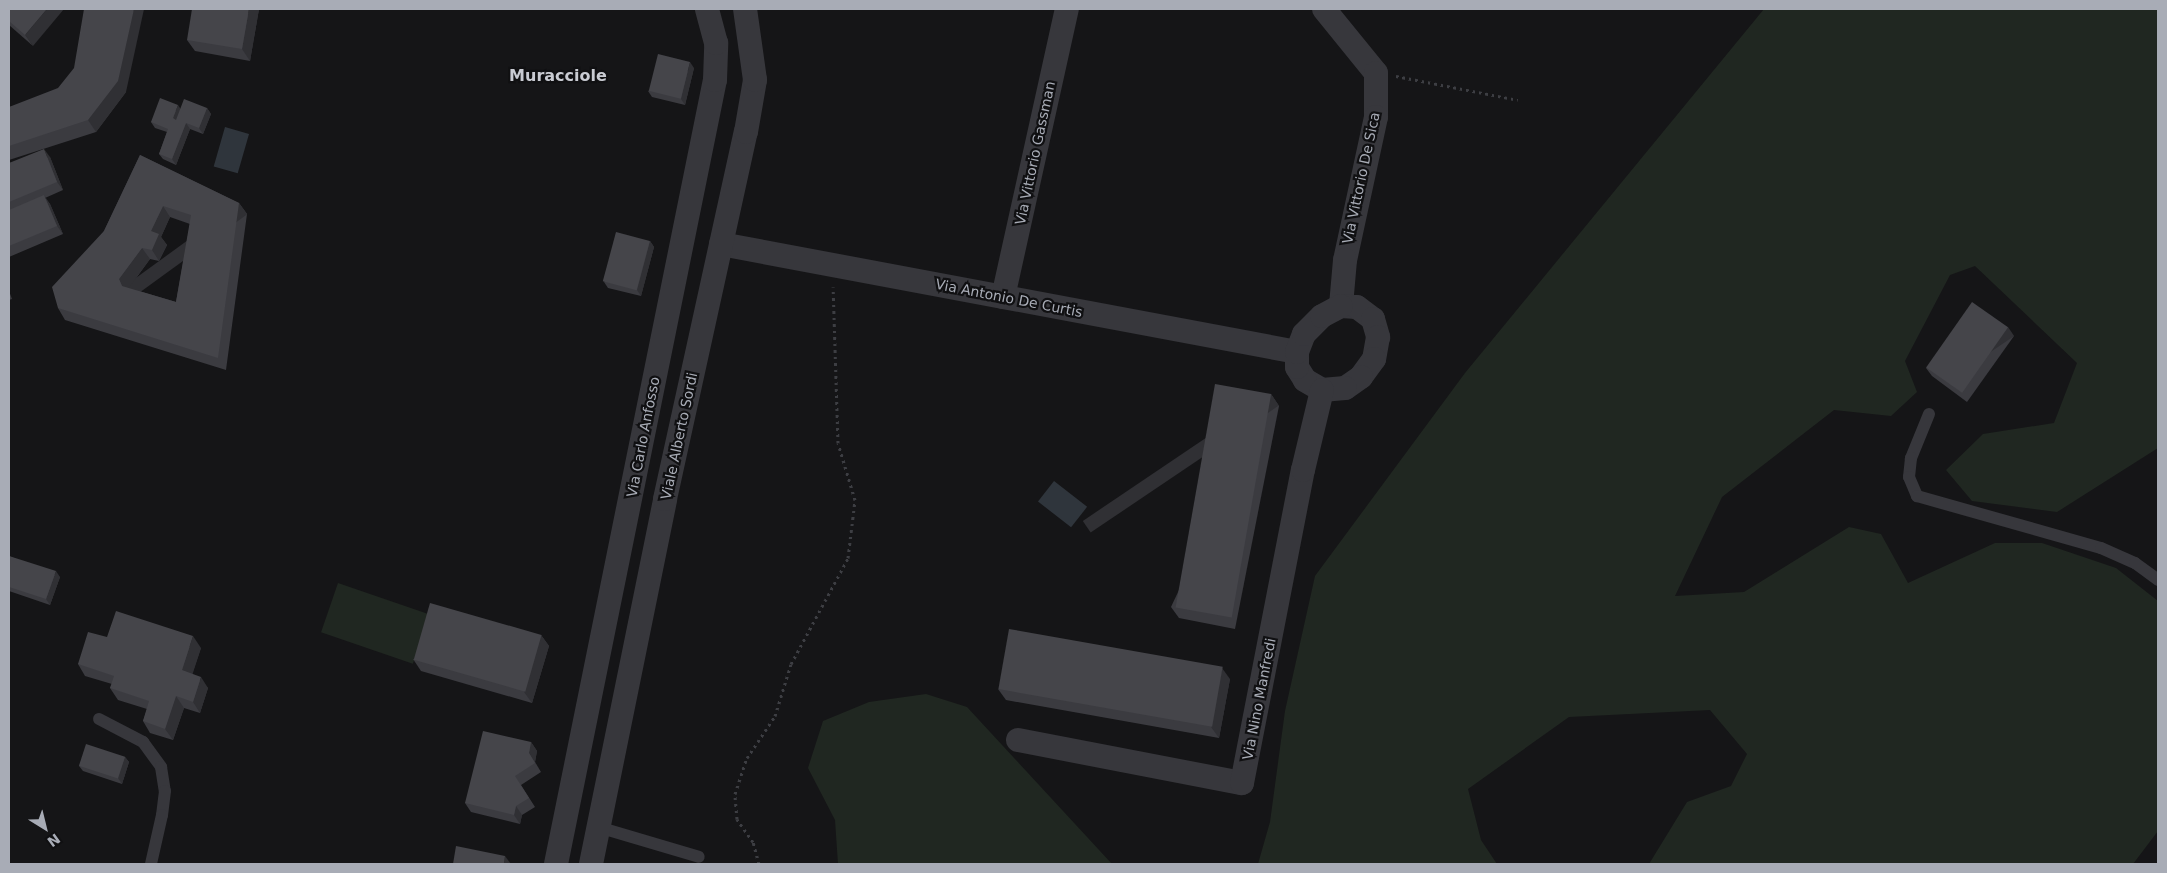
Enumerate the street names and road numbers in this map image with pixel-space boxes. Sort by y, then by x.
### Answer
street label: Via Vittorio Gassman [1012,80,1058,226]
street label: Via Vittorio De Sica [1339,110,1383,246]
street label: Via Antonio De Curtis [934,276,1084,320]
street label: Viale Alberto Sordi [657,371,701,501]
street label: Via Carlo Anfosso [623,375,663,499]
street label: Via Nino Manfredi [1239,637,1279,761]

